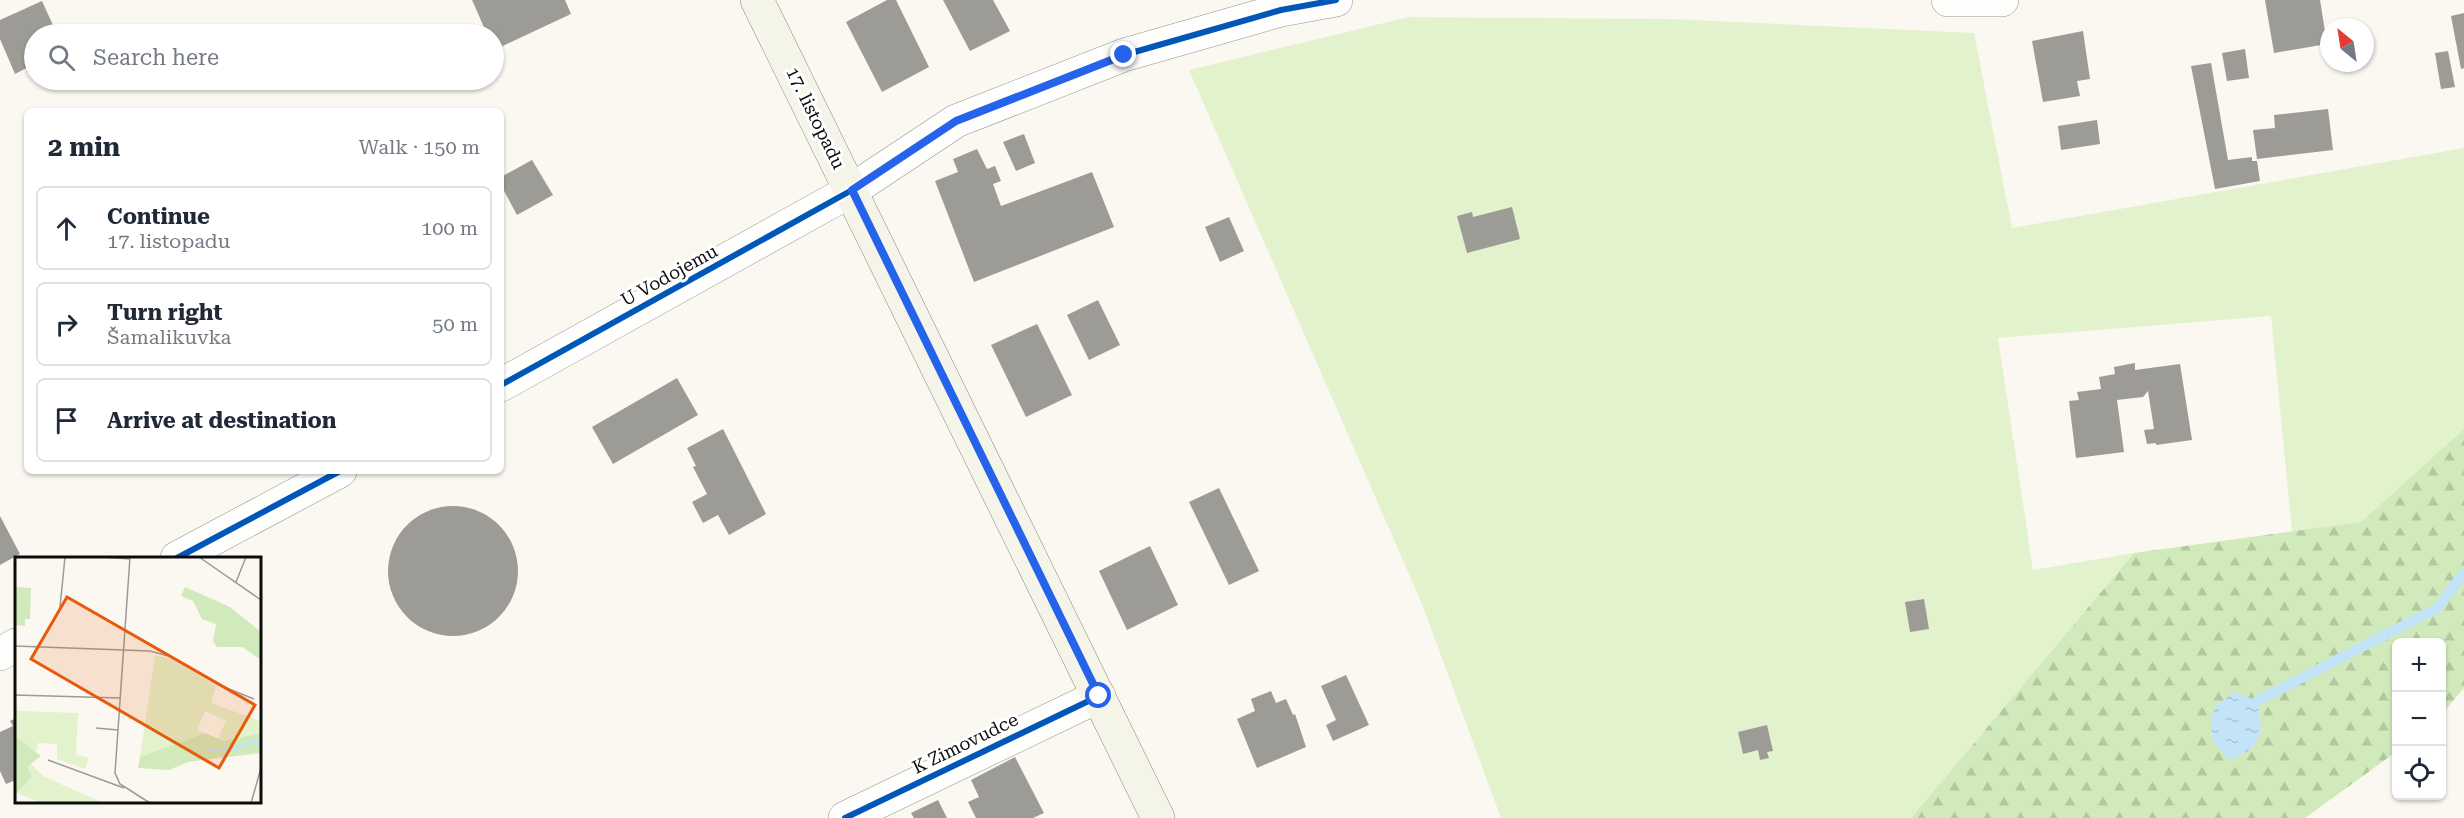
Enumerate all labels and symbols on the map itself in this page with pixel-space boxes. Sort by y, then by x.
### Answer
north arrow [2320,18,2374,72]
route end [1110,41,1136,67]
street label: 17. listopadu [782,64,850,172]
street label: U Vodojemu [617,240,721,310]
inset map [15,557,261,803]
route start [1085,682,1111,708]
street label: K Zimovudce [909,708,1021,778]

